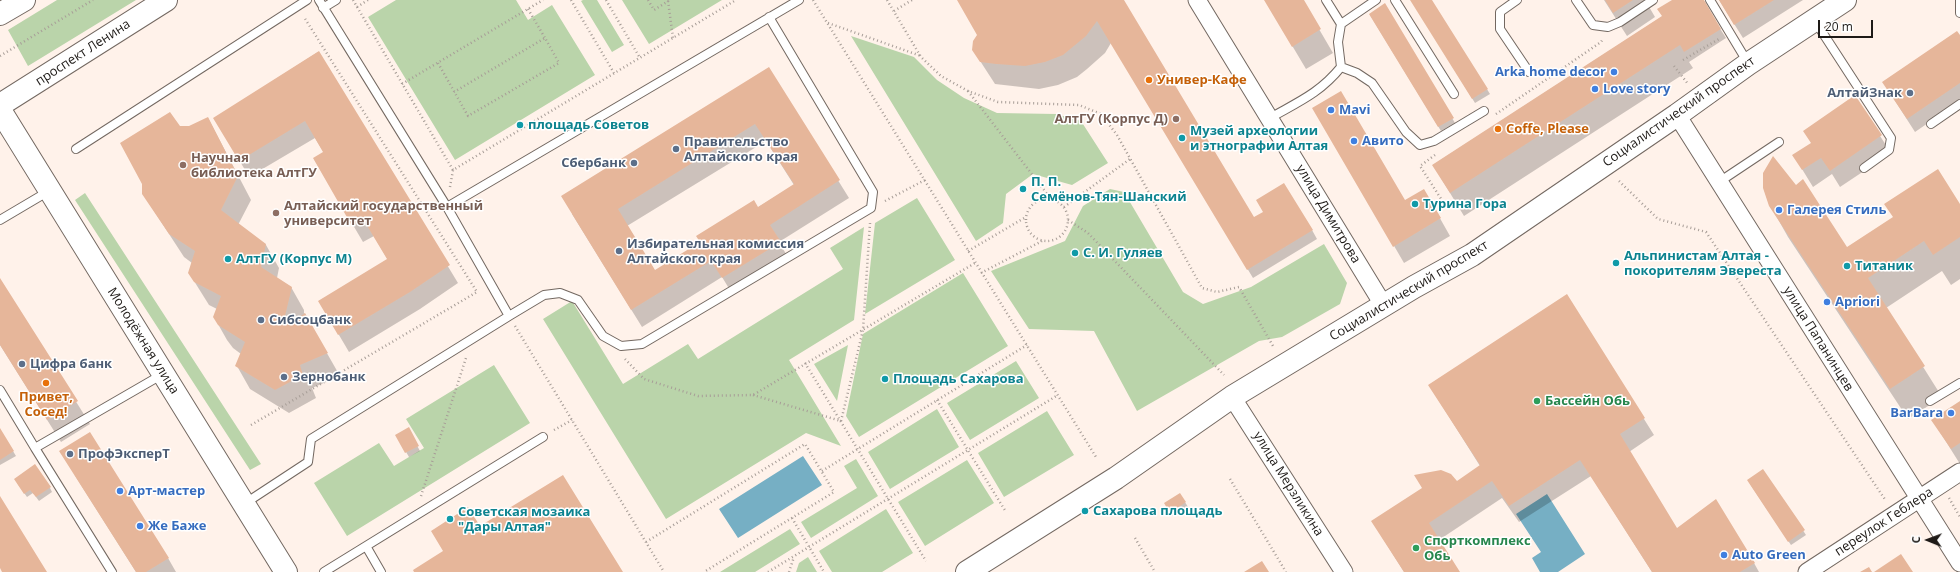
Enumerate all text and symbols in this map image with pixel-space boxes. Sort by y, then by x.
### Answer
scale bar [1820,12,1875,38]
street label: проспект Ленина [33,16,133,90]
text: 20 m [1825,18,1853,35]
street label: Социалистический проспект [1600,53,1758,171]
place label: Arka home decor [1495,64,1606,80]
marker: Arka home decor [1609,67,1619,77]
place label: Универ-Кафе [1157,72,1247,88]
marker: Универ-Кафе [1144,75,1154,85]
place label: Love story [1603,81,1670,97]
marker: Love story [1590,84,1600,94]
place label: АлтайЗнак [1827,85,1902,101]
marker: АлтайЗнак [1905,88,1915,98]
place label: Mavi [1339,102,1370,118]
marker: Mavi [1326,105,1336,115]
place label: АлтГУ (Корпус Д) [1054,111,1168,127]
marker: АлтГУ (Корпус Д) [1171,114,1181,124]
place label: площадь Советов [528,117,649,133]
marker: площадь Советов [515,120,525,130]
place label: Coffe, Please [1506,121,1589,137]
place label: Музей археологии и этнографии Алтая [1190,123,1328,154]
marker: Coffe, Please [1493,124,1503,134]
marker: Музей археологии и этнографии Алтая [1177,133,1187,143]
place label: Авито [1362,133,1404,149]
place label: Правительство Алтайского края [684,134,798,165]
marker: Авито [1349,136,1359,146]
marker: Правительство Алтайского края [671,144,681,154]
place label: Научная библиотека АлтГУ [191,150,317,181]
place label: Сбербанк [561,155,626,171]
marker: Сбербанк [629,158,639,168]
marker: Научная библиотека АлтГУ [178,160,188,170]
street label: улица Димитрова [1292,162,1364,266]
place label: П. П. Семёнов-Тян-Шанский [1031,174,1187,205]
marker: П. П. Семёнов-Тян-Шанский [1018,184,1028,194]
place label: Турина Гора [1423,196,1507,212]
place label: Алтайский государственный университет [284,198,483,229]
marker: Турина Гора [1410,199,1420,209]
place label: Галерея Стиль [1787,202,1886,218]
marker: Галерея Стиль [1774,205,1784,215]
marker: Алтайский государственный университет [271,208,281,218]
place label: Избирательная комиссия Алтайского края [627,236,804,267]
street label: Социалистический проспект [1327,237,1491,345]
place label: С. И. Гуляев [1083,245,1163,261]
marker: Избирательная комиссия Алтайского края [614,246,624,256]
marker: С. И. Гуляев [1070,248,1080,258]
place label: Альпинистам Алтая - покорителям Эвереста [1624,248,1782,279]
place label: АлтГУ (Корпус М) [236,251,352,267]
marker: АлтГУ (Корпус М) [223,254,233,264]
marker: Альпинистам Алтая - покорителям Эвереста [1611,258,1621,268]
place label: Титаник [1855,258,1913,274]
marker: Титаник [1842,261,1852,271]
street label: улица Папанинцев [1779,284,1857,394]
street label: Молодёжная улица [104,285,182,397]
place label: Apriori [1835,294,1880,310]
marker: Apriori [1822,297,1832,307]
place label: Сибсоцбанк [269,312,351,328]
marker: Сибсоцбанк [256,315,266,325]
place label: Цифра банк [30,356,112,372]
marker: Цифра банк [17,359,27,369]
place label: Зернобанк [292,369,366,385]
place label: Площадь Сахарова [893,371,1024,387]
marker: Зернобанк [279,372,289,382]
marker: Площадь Сахарова [880,374,890,384]
marker: Привет, Сосед! [41,378,51,388]
place label: Привет, Сосед! [19,389,73,420]
place label: Бассейн Обь [1545,393,1630,409]
marker: Бассейн Обь [1532,396,1542,406]
place label: BarBara [1890,405,1943,421]
marker: BarBara [1946,408,1956,418]
street label: улица Мерзликина [1250,429,1326,539]
place label: ПрофЭксперТ [78,446,170,462]
marker: ПрофЭксперТ [65,449,75,459]
place label: Арт-мастер [128,483,205,499]
street label: переулок Геблера [1832,484,1936,560]
marker: Арт-мастер [115,486,125,496]
place label: Сахарова площадь [1093,503,1222,519]
place label: Советская мозаика "Дары Алтая" [458,504,590,535]
marker: Сахарова площадь [1080,506,1090,516]
marker: Советская мозаика "Дары Алтая" [445,514,455,524]
place label: Же Баже [148,518,206,534]
north arrow [1908,520,1948,560]
marker: Же Баже [135,521,145,531]
place label: Спорткомплекс Обь [1424,533,1531,564]
text: С [1908,536,1923,543]
marker: Спорткомплекс Обь [1411,543,1421,553]
place label: Auto Green [1732,547,1806,563]
marker: Auto Green [1719,550,1729,560]

